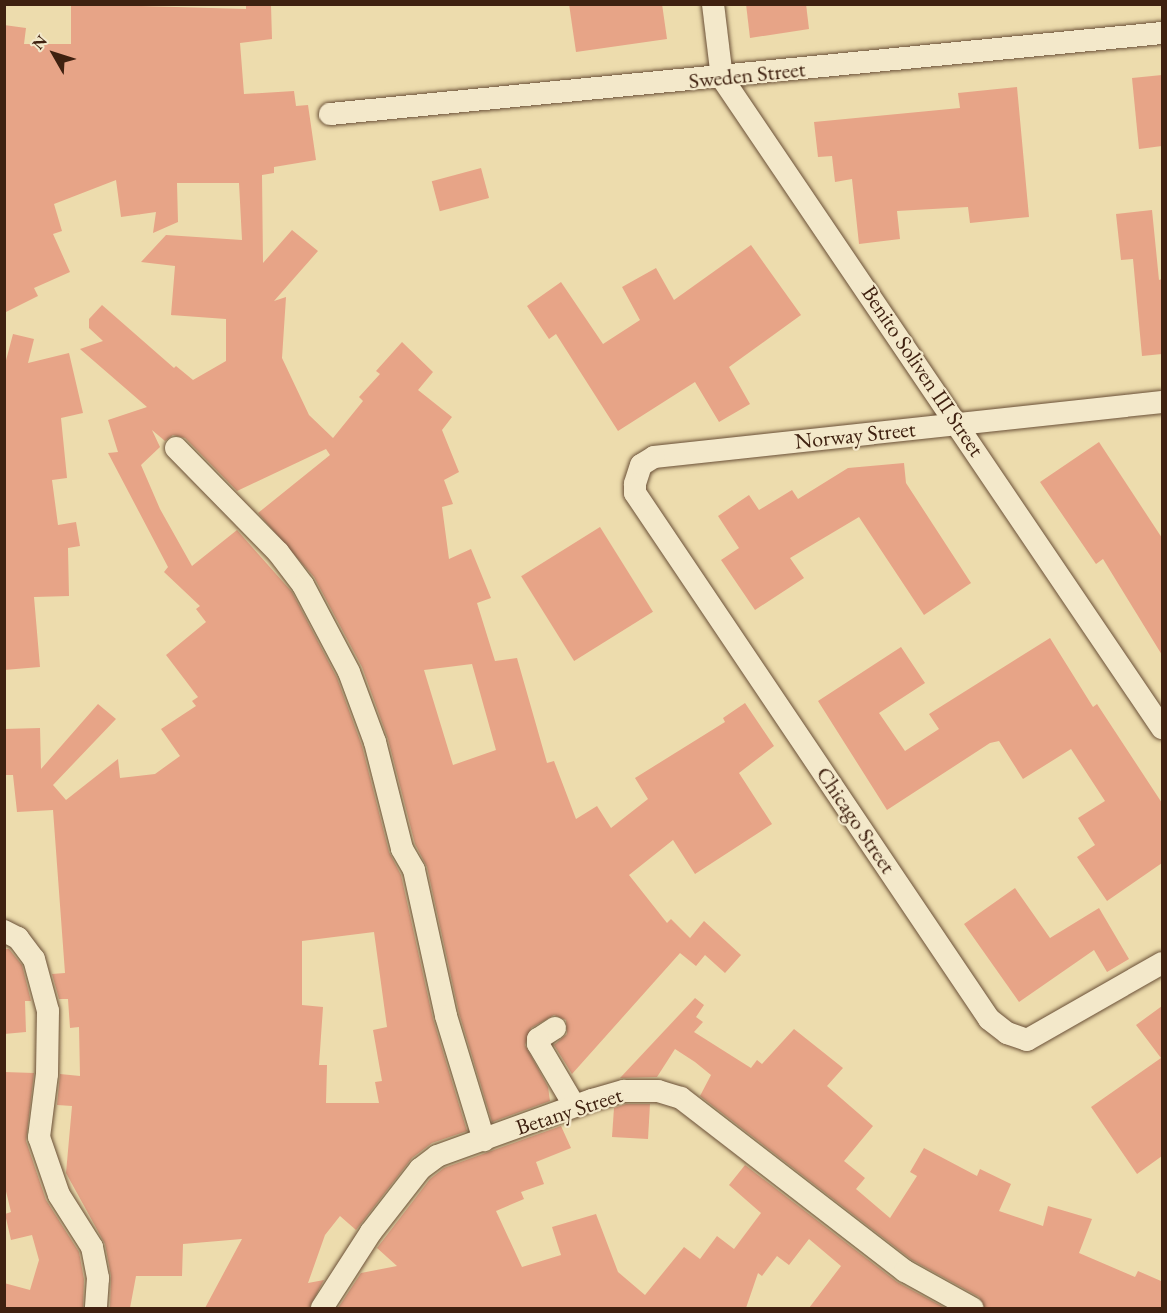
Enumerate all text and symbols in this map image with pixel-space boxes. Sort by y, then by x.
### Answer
north arrow [24,24,84,84]
text: N [27,31,52,54]
street label: Sweden Street [687,56,807,94]
street label: Benito Soliven Ⅲ Street [856,281,990,461]
street label: Norway Street [793,416,917,454]
street label: Chicago Street [811,762,901,878]
street label: Betany Street [512,1081,626,1141]

